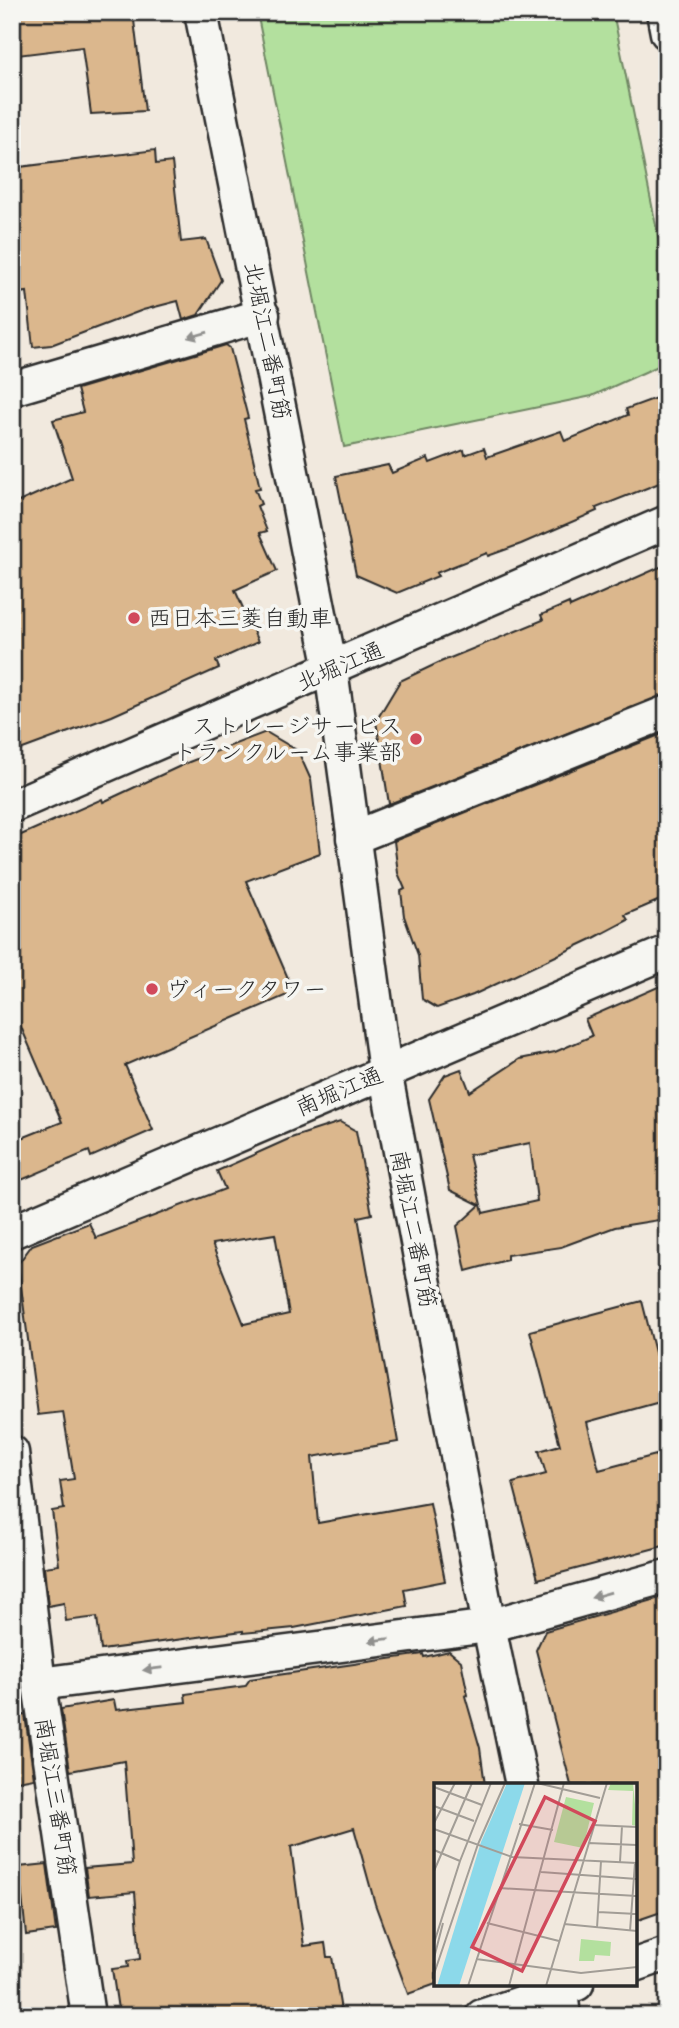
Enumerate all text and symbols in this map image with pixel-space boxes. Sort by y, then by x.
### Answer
street label: 北堀江二番町筋 [239,259,299,423]
one-way arrow [187,330,208,340]
place label: 西日本三菱自動車 [148,602,332,632]
marker: 西日本三菱自動車 [126,610,142,626]
street label: 北堀江通 [291,633,388,697]
place label: ストレージサービス トランクルーム事業部 [173,710,402,766]
marker: ストレージサービス トランクルーム事業部 [408,731,424,747]
place label: ヴィークタワー [166,973,327,1003]
marker: ヴィークタワー [144,981,160,997]
street label: 南堀江通 [290,1058,387,1122]
street label: 南堀江二番町筋 [385,1147,445,1311]
one-way arrow [590,1590,611,1600]
one-way arrow [368,1635,390,1646]
one-way arrow [142,1664,164,1675]
street label: 南堀江三番町筋 [30,1715,84,1879]
inset map [434,1783,637,1986]

